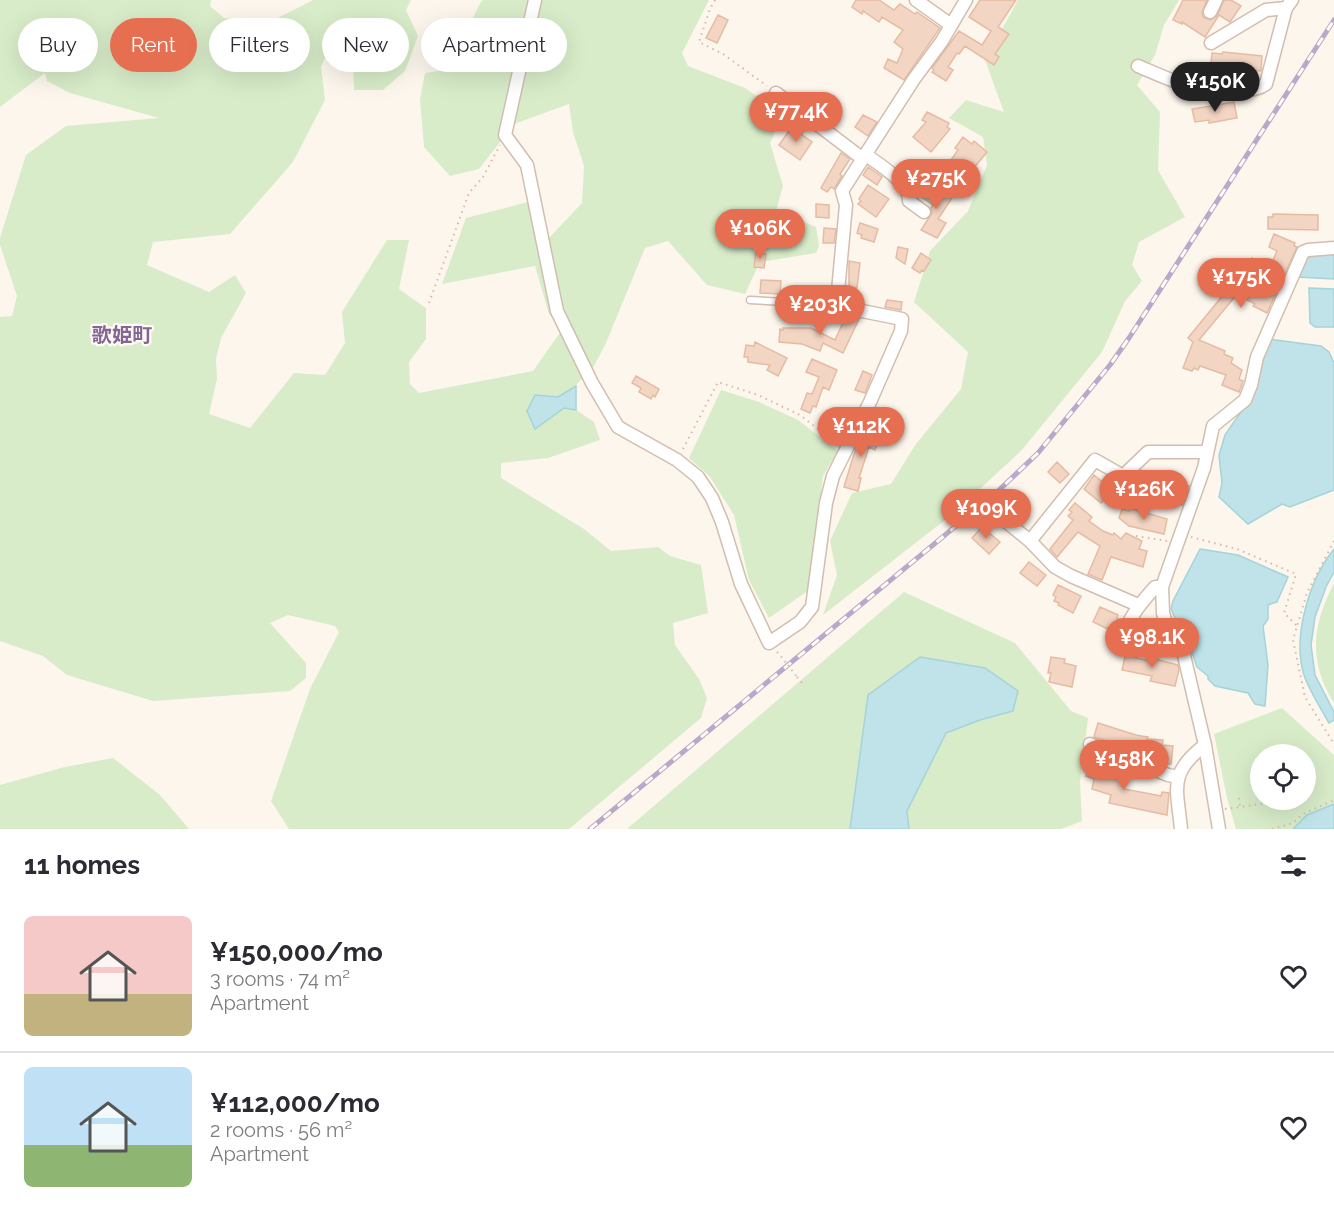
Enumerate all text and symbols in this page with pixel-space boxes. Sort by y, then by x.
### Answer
chip: Buy [18,18,98,72]
chip: Rent [110,18,197,72]
chip: Filters [209,18,310,72]
chip: New [322,18,409,72]
chip: Apartment [421,18,567,72]
pin: ¥150K [1173,62,1257,113]
text: ¥150K [1185,69,1245,93]
pin: ¥77.4K [747,92,845,143]
text: ¥77.4K [764,99,829,123]
pin: ¥275K [894,159,978,210]
text: ¥275K [906,166,966,190]
pin: ¥106K [718,209,802,260]
text: ¥106K [729,216,791,240]
pin: ¥175K [1199,258,1283,309]
text: ¥175K [1211,265,1271,289]
pin: ¥203K [778,285,862,336]
text: ¥203K [789,292,851,316]
district label: 歌姫町 [92,323,152,347]
pin: ¥112K [819,407,903,458]
text: ¥112K [832,414,890,438]
pin: ¥126K [1102,470,1186,521]
text: ¥126K [1114,477,1174,501]
pin: ¥109K [944,489,1028,540]
text: ¥109K [955,496,1017,520]
pin: ¥98.1K [1103,618,1201,669]
text: ¥98.1K [1119,625,1185,649]
pin: ¥158K [1082,740,1166,791]
map controls [1250,744,1316,810]
button: locate [1250,744,1316,810]
text: ¥158K [1094,747,1154,771]
icon: filters [1277,849,1310,882]
text: 11 homes [24,850,140,880]
text: ¥150,000/mo [210,937,383,967]
icon: home [72,940,144,1012]
icon: heart [1277,960,1310,993]
text: 3 rooms · 74 m² [210,967,350,991]
text: Apartment [210,991,309,1015]
text: ¥112,000/mo [210,1088,380,1118]
icon: home [72,1091,144,1163]
icon: heart [1277,1111,1310,1144]
text: 2 rooms · 56 m² [210,1118,352,1142]
text: Apartment [210,1142,309,1166]

